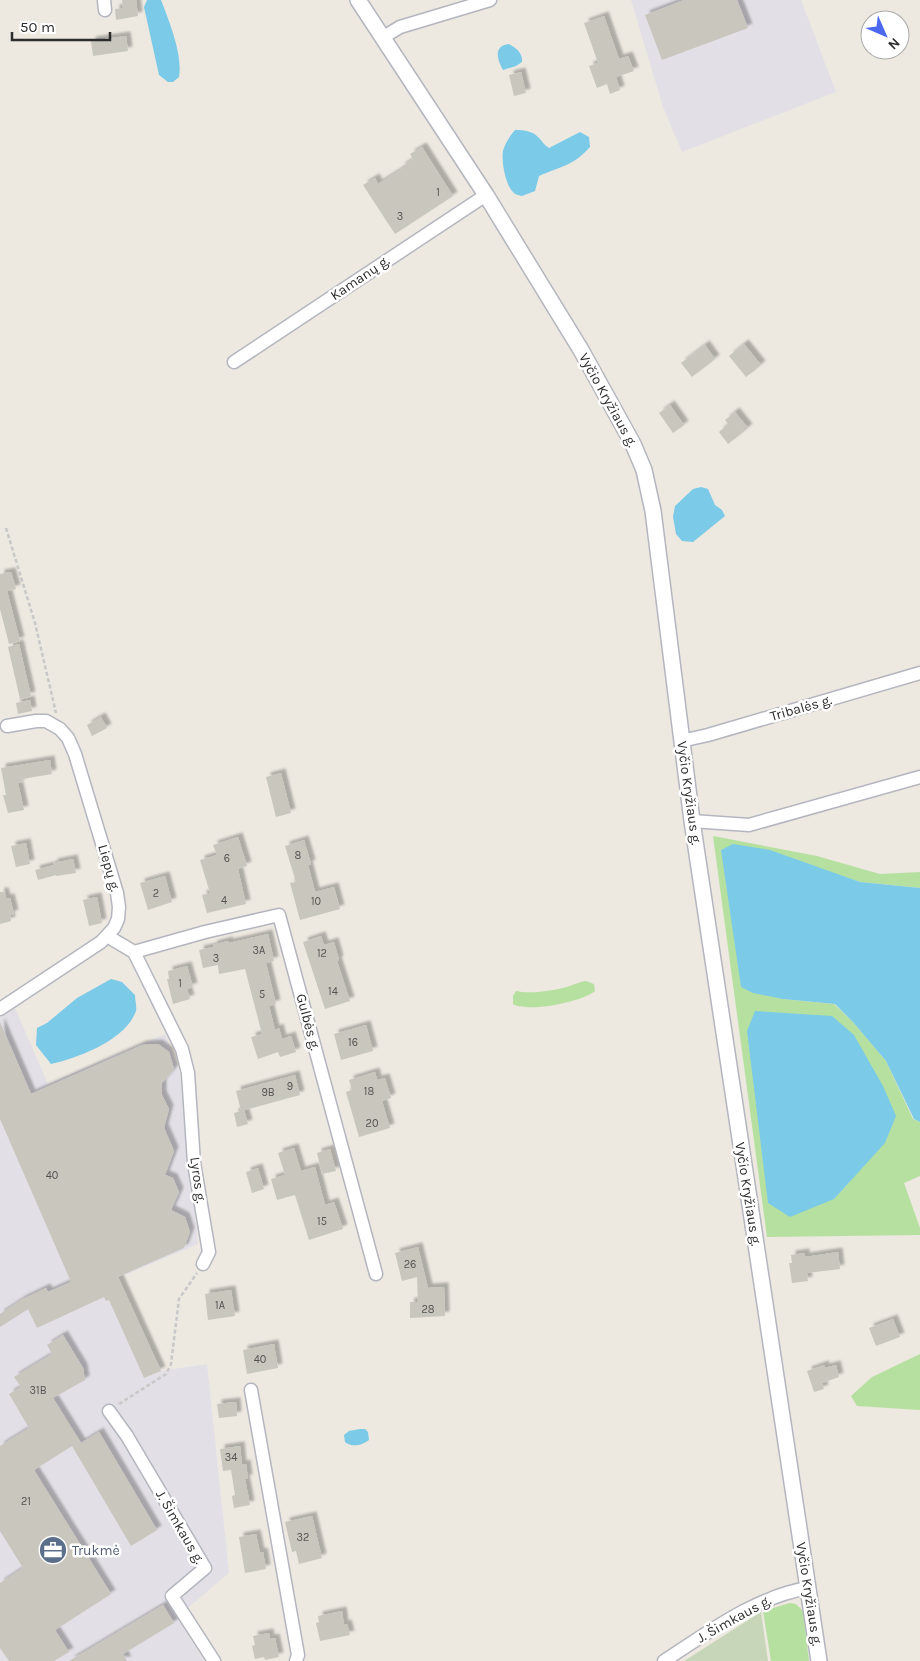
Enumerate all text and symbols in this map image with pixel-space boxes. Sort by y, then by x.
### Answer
scale bar [12,10,110,42]
north arrow [860,10,910,60]
text: 50 m [20,18,55,36]
text: N [884,34,903,53]
house number: 1 [436,186,440,199]
house number: 3 [397,210,403,223]
street label: Kamanų g. [327,252,393,304]
street label: Vyčio Kryžiaus g. [575,350,641,450]
street label: Tribalės g. [768,691,834,725]
street label: Vyčio Kryžiaus g. [673,740,705,847]
street label: Liepų g. [94,842,124,894]
house number: 8 [295,849,302,862]
house number: 6 [224,852,230,865]
house number: 2 [153,887,159,900]
house number: 4 [221,894,227,907]
house number: 10 [311,895,321,908]
house number: 3A [253,944,266,957]
house number: 12 [317,947,327,960]
house number: 3 [213,952,219,965]
house number: 1 [178,977,182,990]
house number: 14 [328,985,338,998]
house number: 5 [259,988,265,1001]
street label: Gulbės g. [292,992,324,1053]
house number: 16 [348,1036,358,1049]
house number: 9 [287,1080,293,1093]
house number: 18 [364,1085,374,1098]
house number: 9B [261,1086,275,1099]
house number: 20 [366,1117,378,1130]
street label: Vyčio Kryžiaus g. [731,1141,765,1248]
street label: Lyros g. [186,1156,210,1205]
house number: 40 [46,1169,58,1182]
house number: 15 [317,1215,327,1228]
house number: 26 [404,1258,416,1271]
house number: 1A [215,1299,226,1312]
house number: 28 [421,1303,435,1316]
house number: 40 [254,1353,266,1366]
house number: 31B [30,1384,47,1397]
house number: 34 [225,1451,237,1464]
street label: J. Šimkaus g. [152,1487,208,1567]
house number: 21 [21,1495,31,1508]
house number: 32 [297,1531,309,1544]
office icon: Trukmė [38,1535,68,1565]
street label: Vyčio Kryžiaus g. [792,1541,826,1648]
place label: Trukmė [72,1542,120,1559]
street label: J. Šimkaus g. [694,1591,775,1646]

